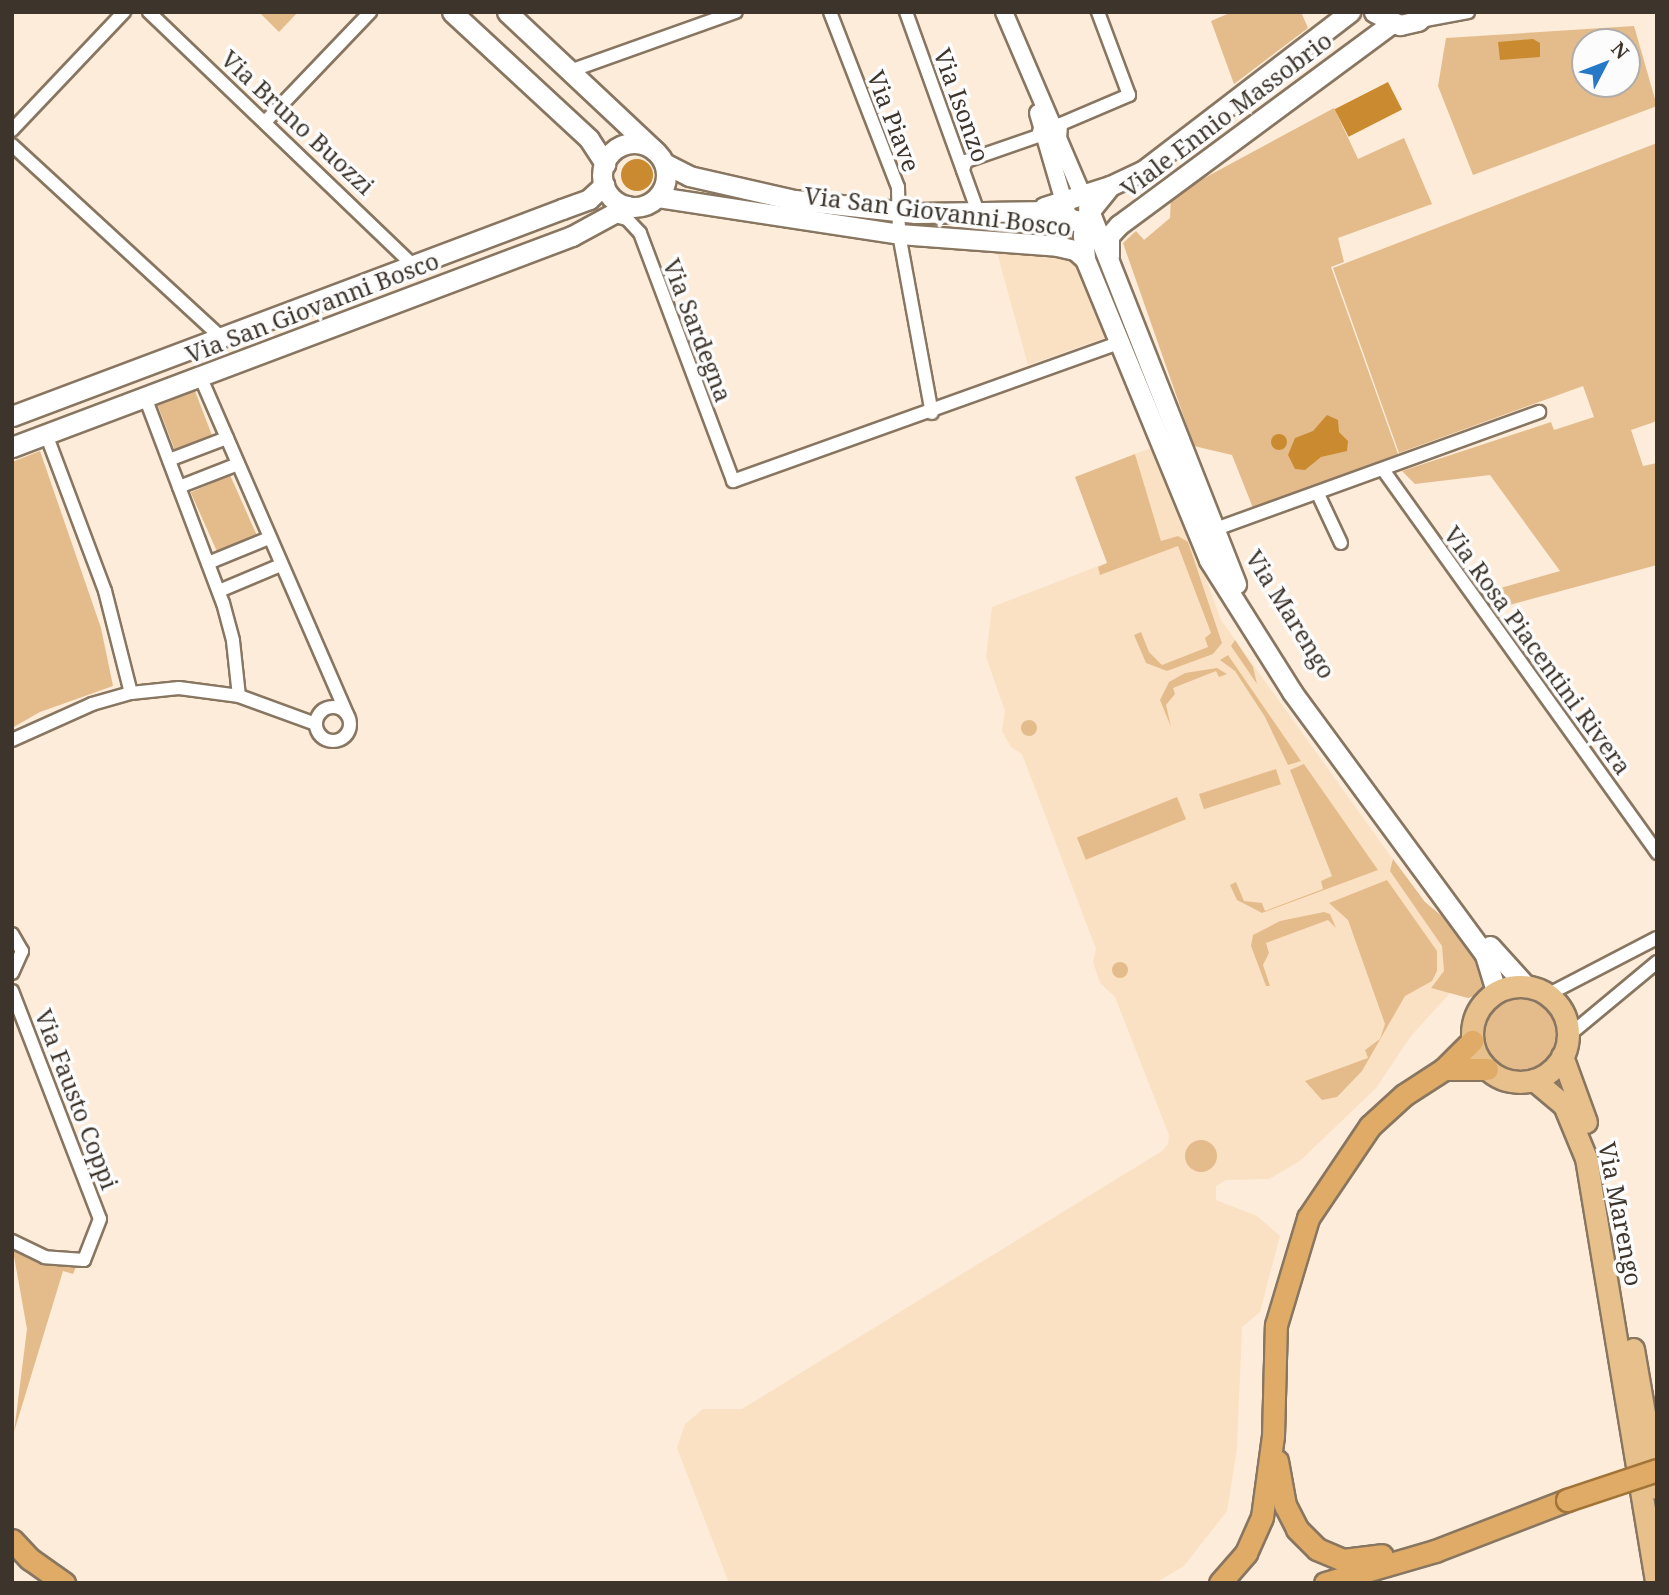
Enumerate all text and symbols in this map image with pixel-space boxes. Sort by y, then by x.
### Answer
street label: Viale Ennio Massobrio [1115,25,1337,203]
north arrow [1571,28,1641,98]
text: N [1605,36,1635,65]
street label: Via Bruno Buozzi [216,44,380,200]
street label: Via Isonzo [928,44,996,166]
street label: Via Piave [862,66,926,176]
street label: Via San Giovanni Bosco [803,180,1073,242]
street label: Via San Giovanni Bosco [181,245,443,369]
street label: Via Sardegna [658,254,738,406]
street label: Via Rosa Piacentini Rivera [1438,520,1638,780]
street label: Via Marengo [1240,544,1342,684]
street label: Via Fausto Coppi [29,1005,125,1193]
street label: Via Marengo [1593,1140,1649,1288]

